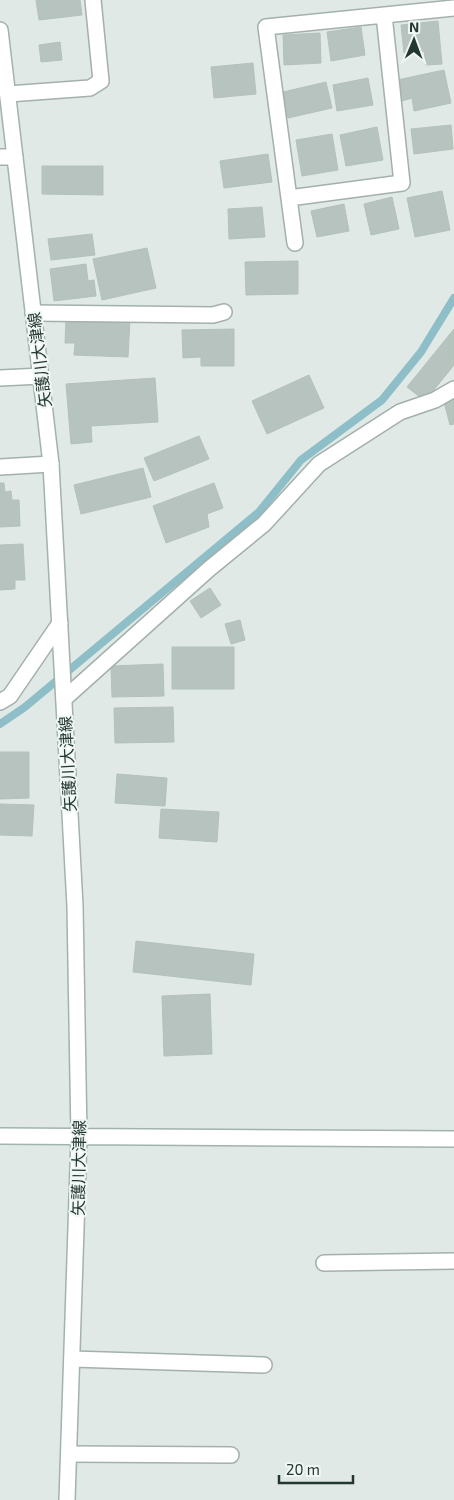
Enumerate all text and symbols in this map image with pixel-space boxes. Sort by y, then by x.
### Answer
north arrow [389,15,439,65]
text: N [409,18,419,35]
street label: 矢護川大津線 [24,311,54,409]
street label: 矢護川大津線 [55,716,79,812]
street label: 矢護川大津線 [68,1120,88,1216]
scale bar [279,1452,353,1484]
text: 20 m [286,1460,320,1478]

